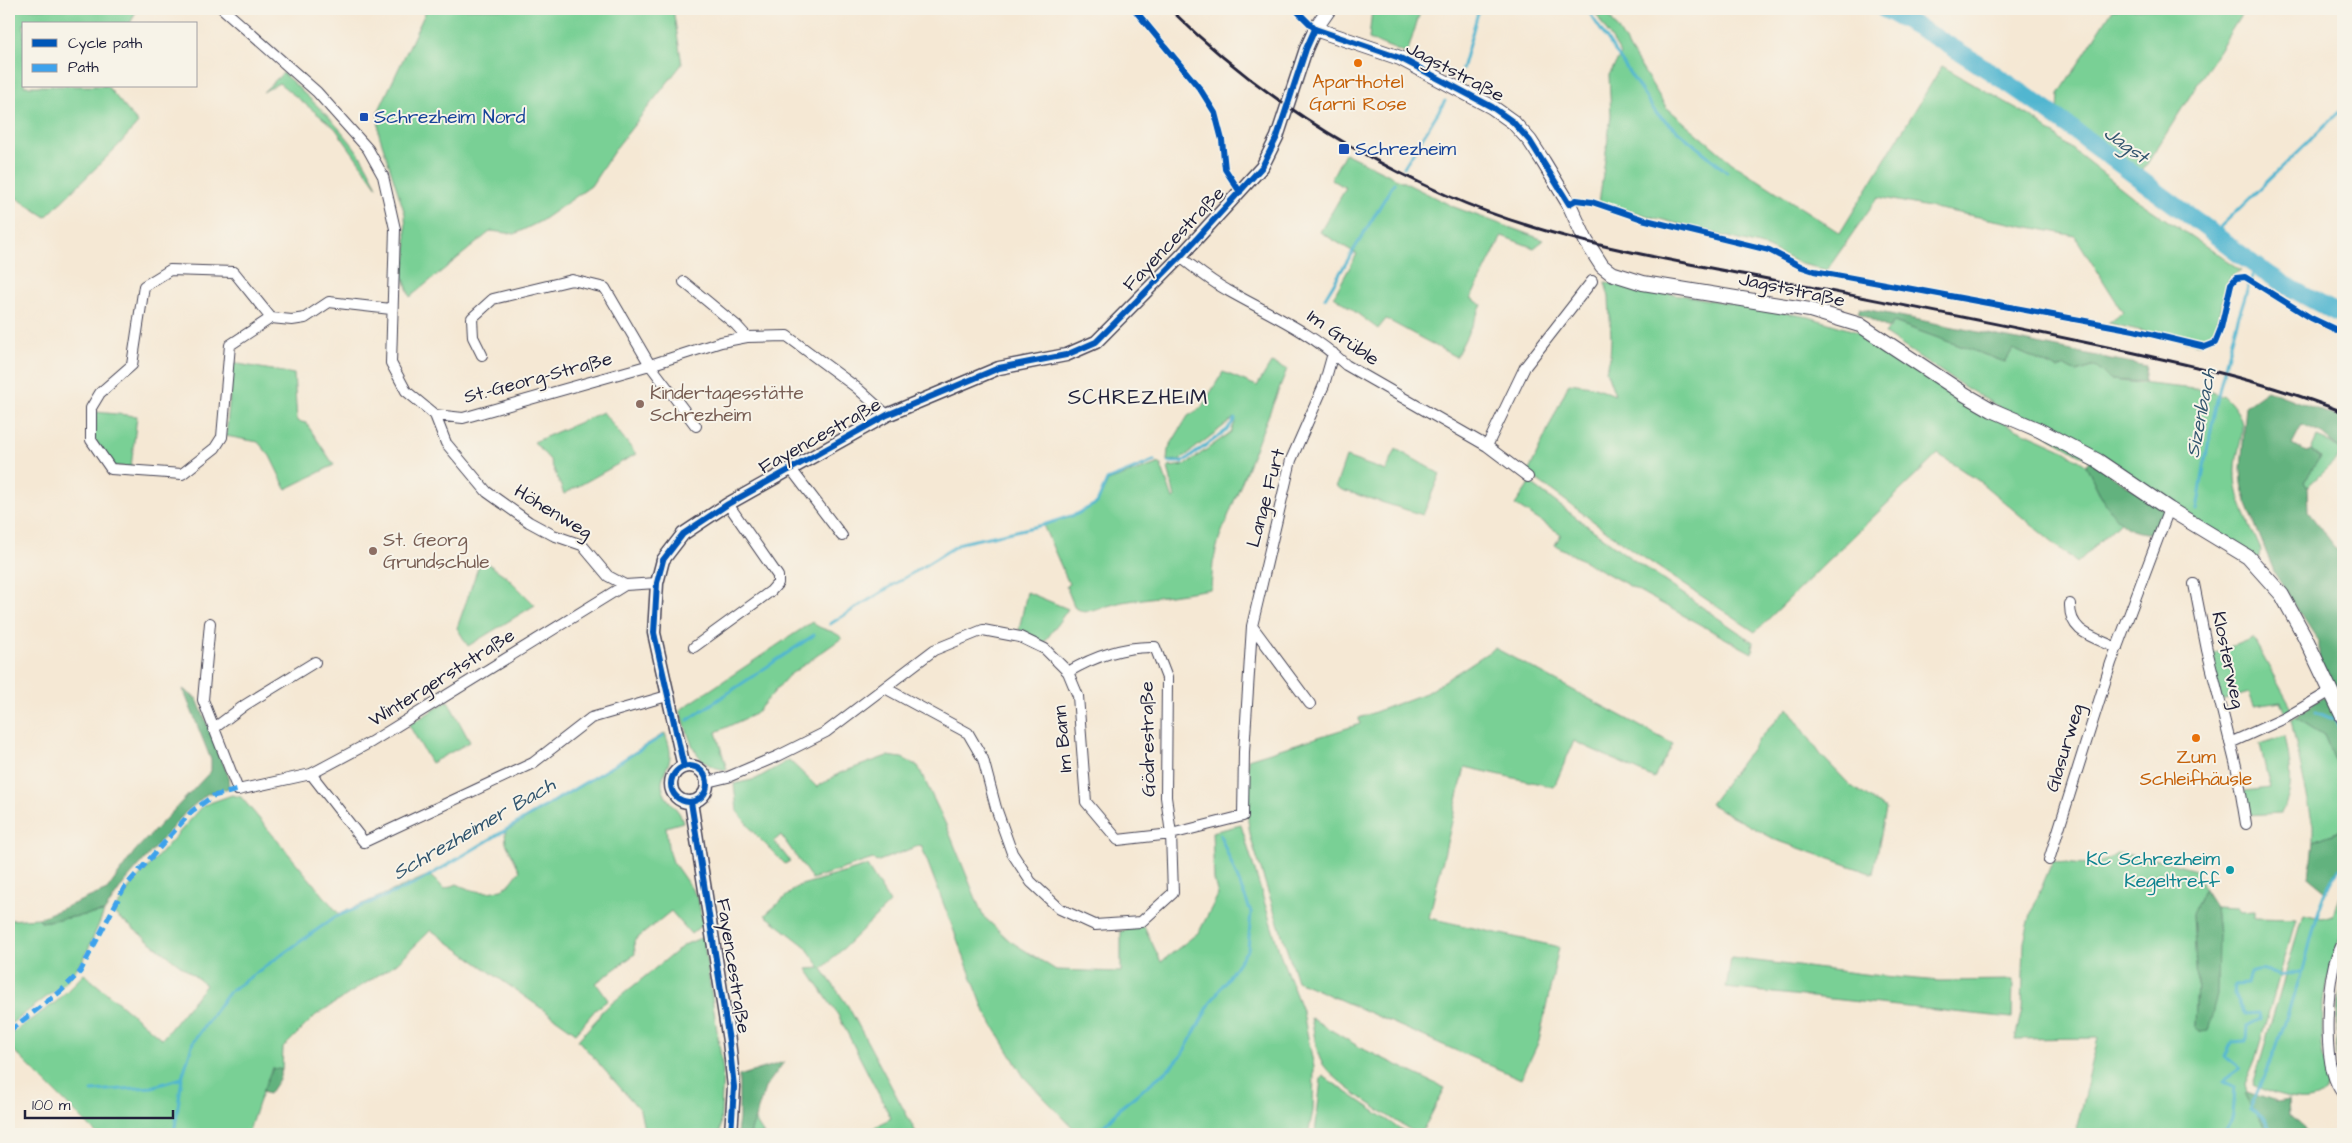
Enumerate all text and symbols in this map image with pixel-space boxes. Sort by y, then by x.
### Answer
legend [22,22,198,88]
text: Cycle path [68,33,143,55]
street label: Jagststraße [1401,35,1509,110]
text: Path [68,57,99,78]
marker: Aparthotel Garni Rose [1352,57,1364,69]
place label: Aparthotel Garni Rose [1309,69,1407,118]
place label: Schrezheim Nord [374,104,526,131]
marker: Schrezheim Nord [358,111,370,123]
water label: Jagst [2097,119,2156,173]
place label: Schrezheim [1355,136,1456,163]
marker: Schrezheim [1337,142,1351,156]
street label: Fayencestraße [1117,181,1232,298]
street label: Jagststraße [1736,266,1848,315]
street label: Im Grüble [1301,303,1385,373]
street label: St.-Georg-Straße [461,345,615,412]
water label: Sizenbach [2179,365,2224,460]
place label: Kindertagesstätte Schrezheim [650,380,804,429]
district label: SCHREZHEIM [1068,383,1208,412]
street label: Fayencestraße [754,391,887,482]
marker: Kindertagesstätte Schrezheim [634,398,646,410]
street label: Lange Furt [1240,445,1293,551]
street label: Höhenweg [508,478,597,547]
place label: St. Georg Grundschule [383,527,489,576]
marker: St. Georg Grundschule [367,545,379,557]
street label: Klosterweg [2204,609,2251,711]
street label: Wintergerststraße [364,622,521,735]
street label: Gödrestraße [1133,681,1163,797]
street label: Glasurweg [2039,700,2092,796]
street label: Im Bann [1047,704,1079,774]
marker: Zum Schleifhäusle [2190,732,2202,744]
place label: Zum Schleifhäusle [2140,744,2252,793]
water label: Schrezheimer Bach [388,771,561,887]
place label: KC Schrezheim Kegeltreff [2086,846,2221,896]
marker: KC Schrezheim Kegeltreff [2224,864,2236,876]
street label: Fayencestraße [708,896,757,1036]
scale bar [25,1088,172,1120]
text: 100 m [32,1095,71,1116]

